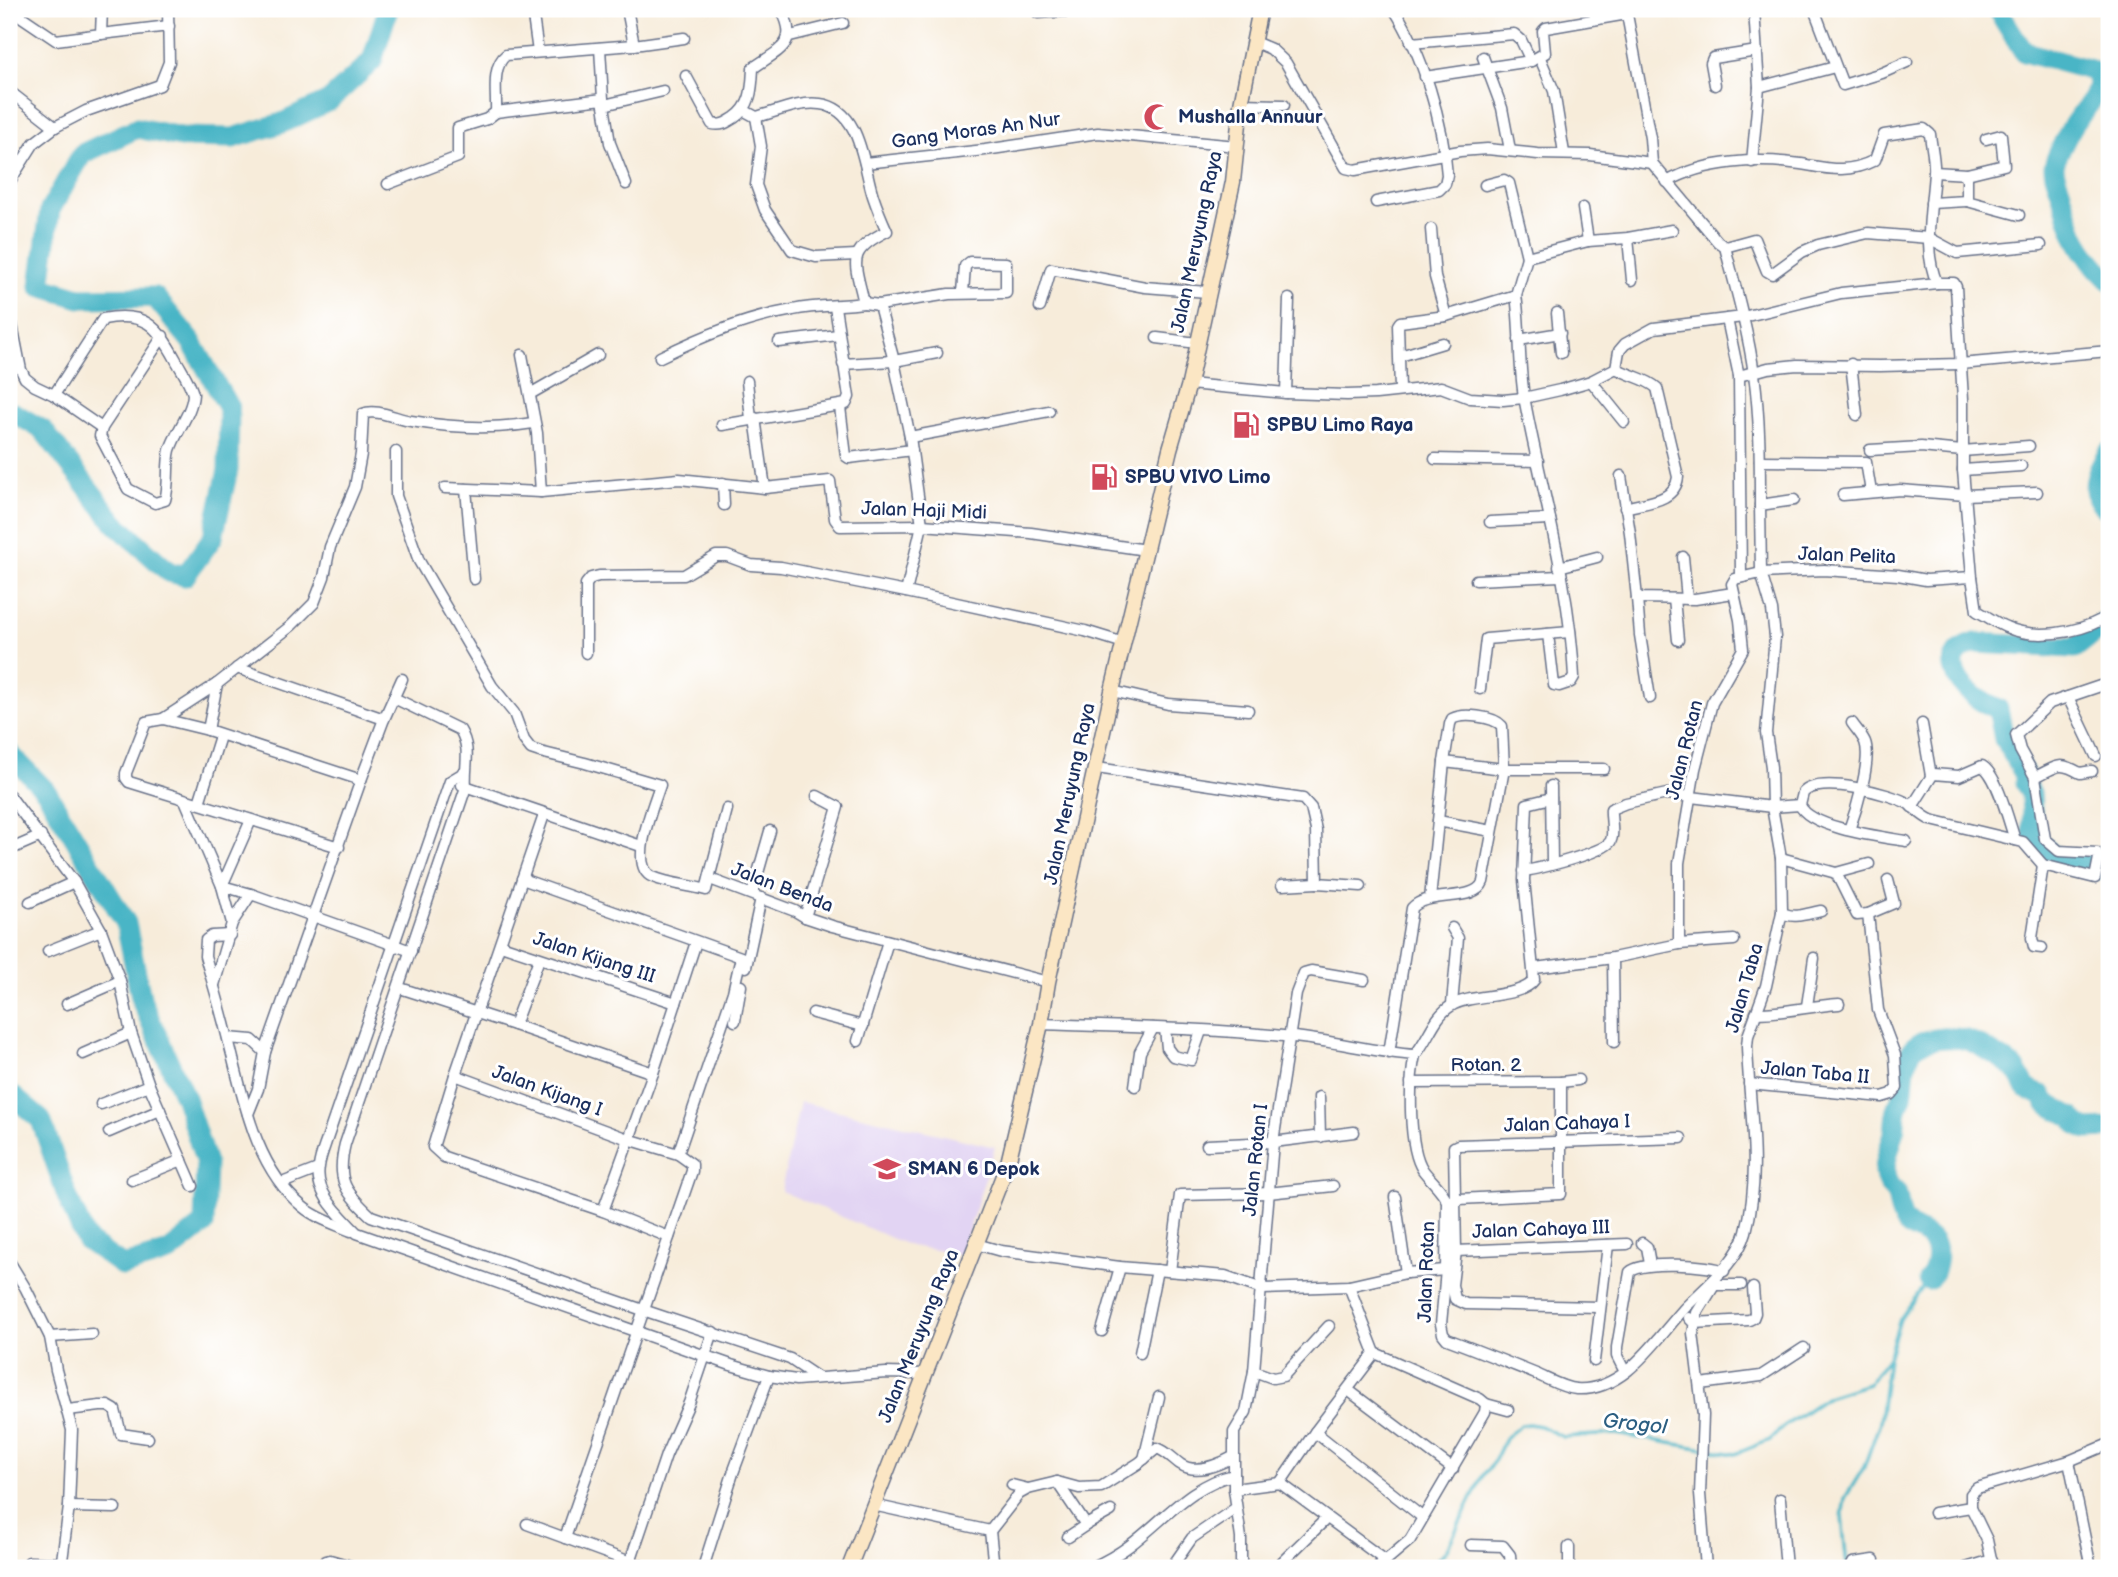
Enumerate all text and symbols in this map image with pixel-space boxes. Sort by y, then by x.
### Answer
mosque icon: Mushalla Annuur [1142,102,1172,132]
place label: Mushalla Annuur [1178,106,1323,129]
street label: Gang Moras An Nur [890,108,1063,154]
street label: Jalan Meruyung Raya [1166,149,1228,335]
fuel station icon: SPBU Limo Raya [1231,410,1261,440]
place label: SPBU Limo Raya [1267,414,1414,437]
fuel station icon: SPBU VIVO Limo [1089,462,1119,492]
place label: SPBU VIVO Limo [1125,466,1271,489]
street label: Jalan Haji Midi [861,497,987,525]
street label: Jalan Pelita [1798,543,1896,569]
street label: Jalan Rotan [1662,698,1708,802]
street label: Jalan Meruyung Raya [1039,701,1101,887]
street label: Jalan Benda [728,858,836,918]
street label: Jalan Kijang III [530,927,658,989]
street label: Jalan Taba [1721,941,1769,1035]
street label: Rotan. 2 [1451,1054,1522,1077]
street label: Jalan Taba II [1760,1057,1870,1089]
street label: Jalan Kijang I [489,1060,605,1122]
street label: Jalan Rotan I [1239,1103,1273,1217]
street label: Jalan Cahaya I [1503,1110,1631,1138]
school or university icon: SMAN 6 Depok [872,1154,902,1184]
place label: SMAN 6 Depok [908,1158,1039,1181]
street label: Jalan Cahaya III [1472,1216,1611,1244]
street label: Jalan Rotan [1414,1221,1440,1323]
street label: Jalan Meruyung Raya [874,1246,964,1426]
water label: Grogol [1602,1408,1669,1440]

